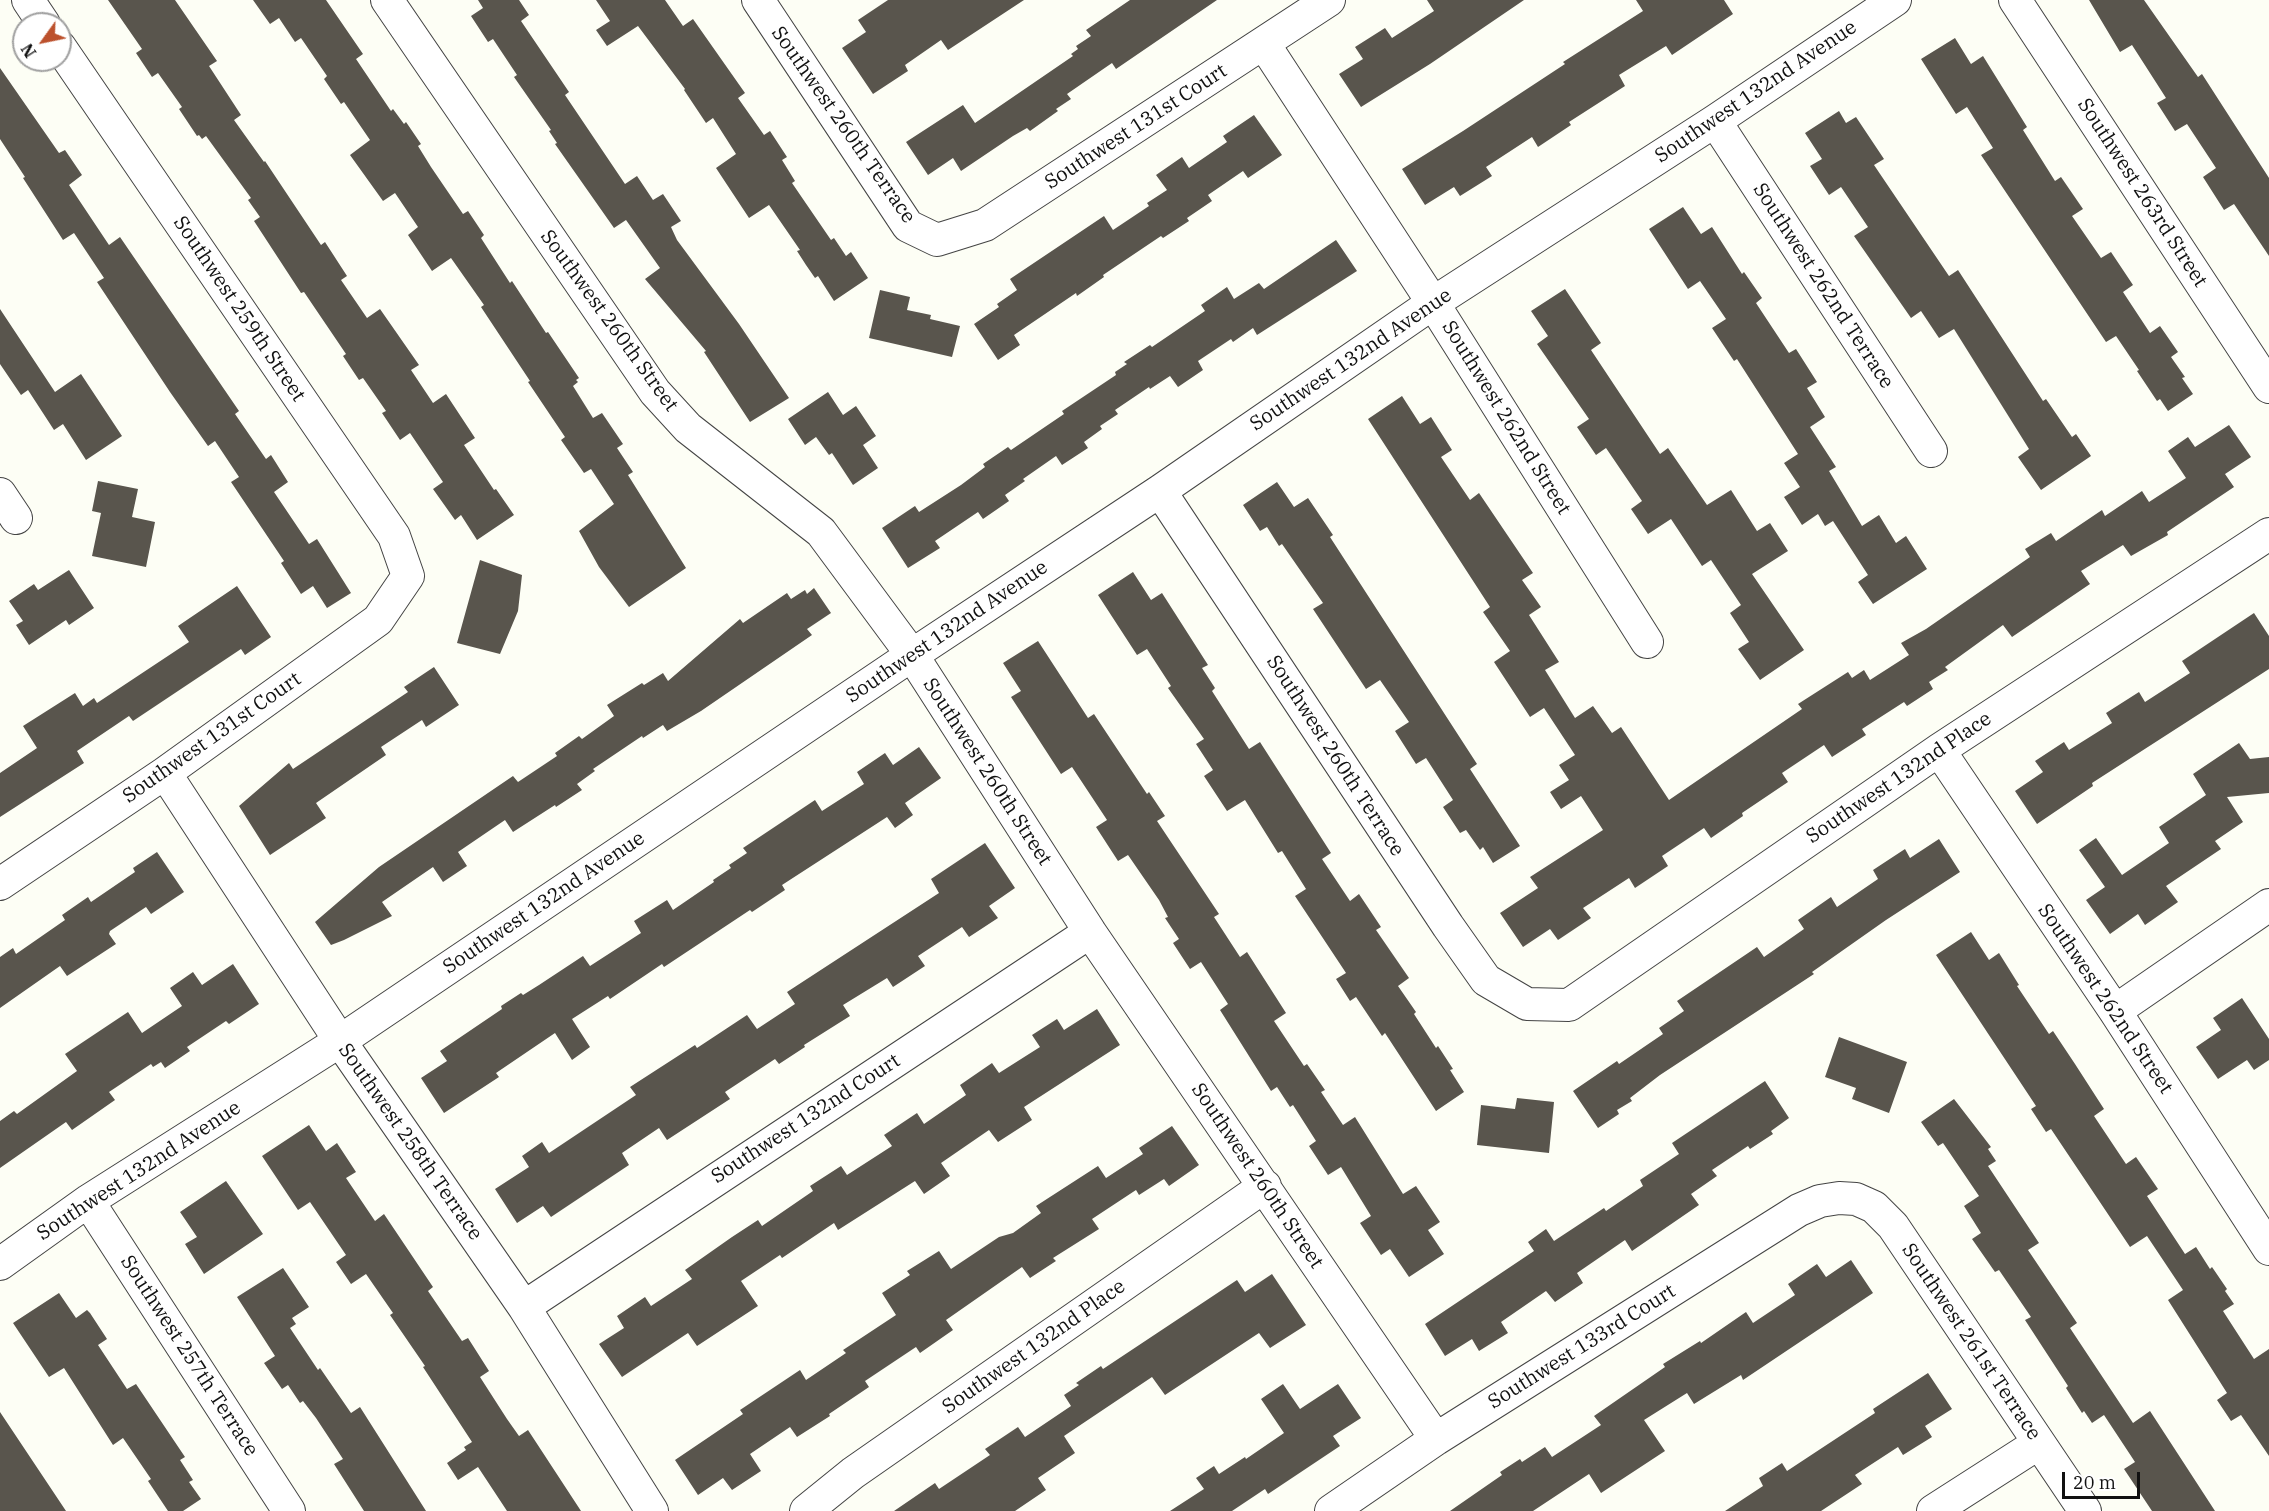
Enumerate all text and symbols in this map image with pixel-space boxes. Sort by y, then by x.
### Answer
north arrow [12,12,72,72]
street label: Southwest 132nd Avenue [1651,15,1861,169]
street label: Southwest 260th Terrace [766,22,920,228]
text: N [17,40,40,61]
street label: Southwest 131st Court [1041,59,1231,195]
street label: Southwest 263rd Street [2072,94,2212,292]
street label: Southwest 262nd Terrace [1748,179,1898,393]
street label: Southwest 259th Street [168,212,310,406]
street label: Southwest 260th Street [535,226,683,416]
street label: Southwest 132nd Avenue [1246,283,1456,437]
street label: Southwest 262nd Street [1436,317,1576,519]
street label: Southwest 132nd Avenue [842,555,1052,709]
street label: Southwest 260th Terrace [1261,651,1409,861]
street label: Southwest 131st Court [118,667,306,809]
street label: Southwest 260th Street [917,674,1057,870]
street label: Southwest 132nd Place [1802,707,1996,849]
street label: Southwest 132nd Avenue [439,826,649,980]
street label: Southwest 262nd Street [2032,899,2178,1099]
street label: Southwest 258th Terrace [333,1039,487,1245]
street label: Southwest 132nd Court [707,1049,905,1189]
street label: Southwest 260th Street [1186,1079,1328,1273]
street label: Southwest 132nd Avenue [33,1096,245,1246]
street label: Southwest 261st Terrace [1896,1239,2046,1445]
street label: Southwest 257th Terrace [115,1251,263,1461]
street label: Southwest 132nd Place [938,1275,1130,1419]
street label: Southwest 133rd Court [1484,1279,1680,1415]
scale bar [2065,1460,2143,1498]
text: 20 m [2073,1471,2116,1494]

